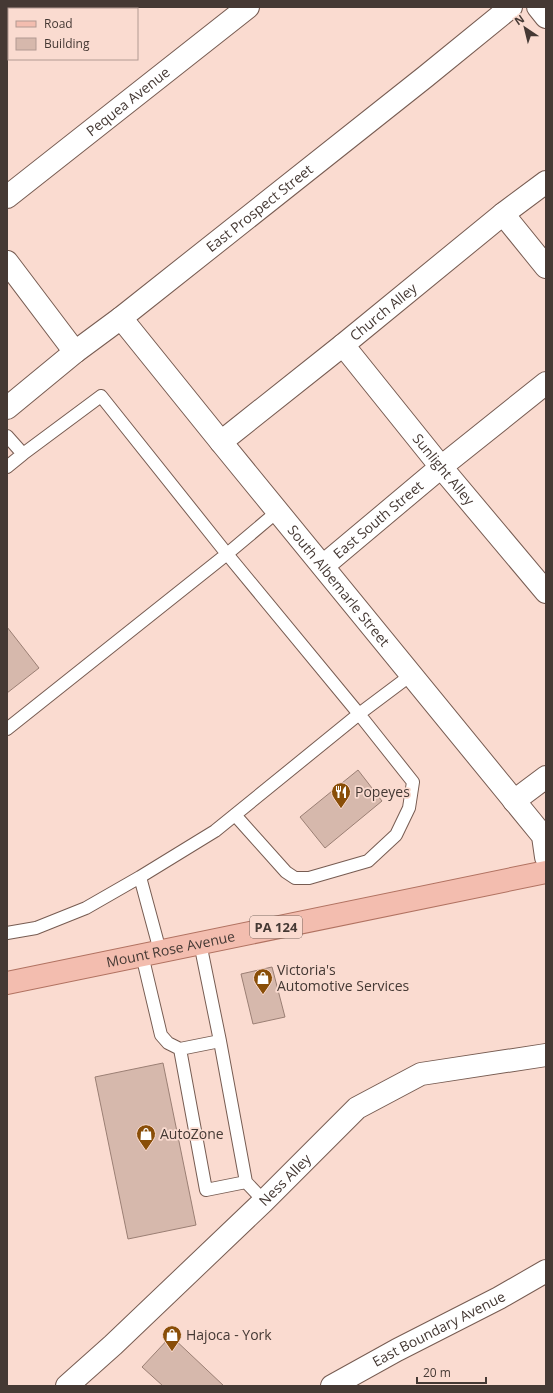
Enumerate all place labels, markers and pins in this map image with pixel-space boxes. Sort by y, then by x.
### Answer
restaurant icon: Popeyes [330,781,352,809]
place label: Popeyes [355,782,410,801]
place label: Victoria's Automotive Services [277,960,410,995]
shop icon: Victoria's Automotive Services [252,967,274,995]
shop icon: AutoZone [135,1123,157,1151]
place label: AutoZone [160,1124,224,1143]
shop icon: Hajoca - York [161,1324,183,1352]
place label: Hajoca - York [186,1325,272,1344]

